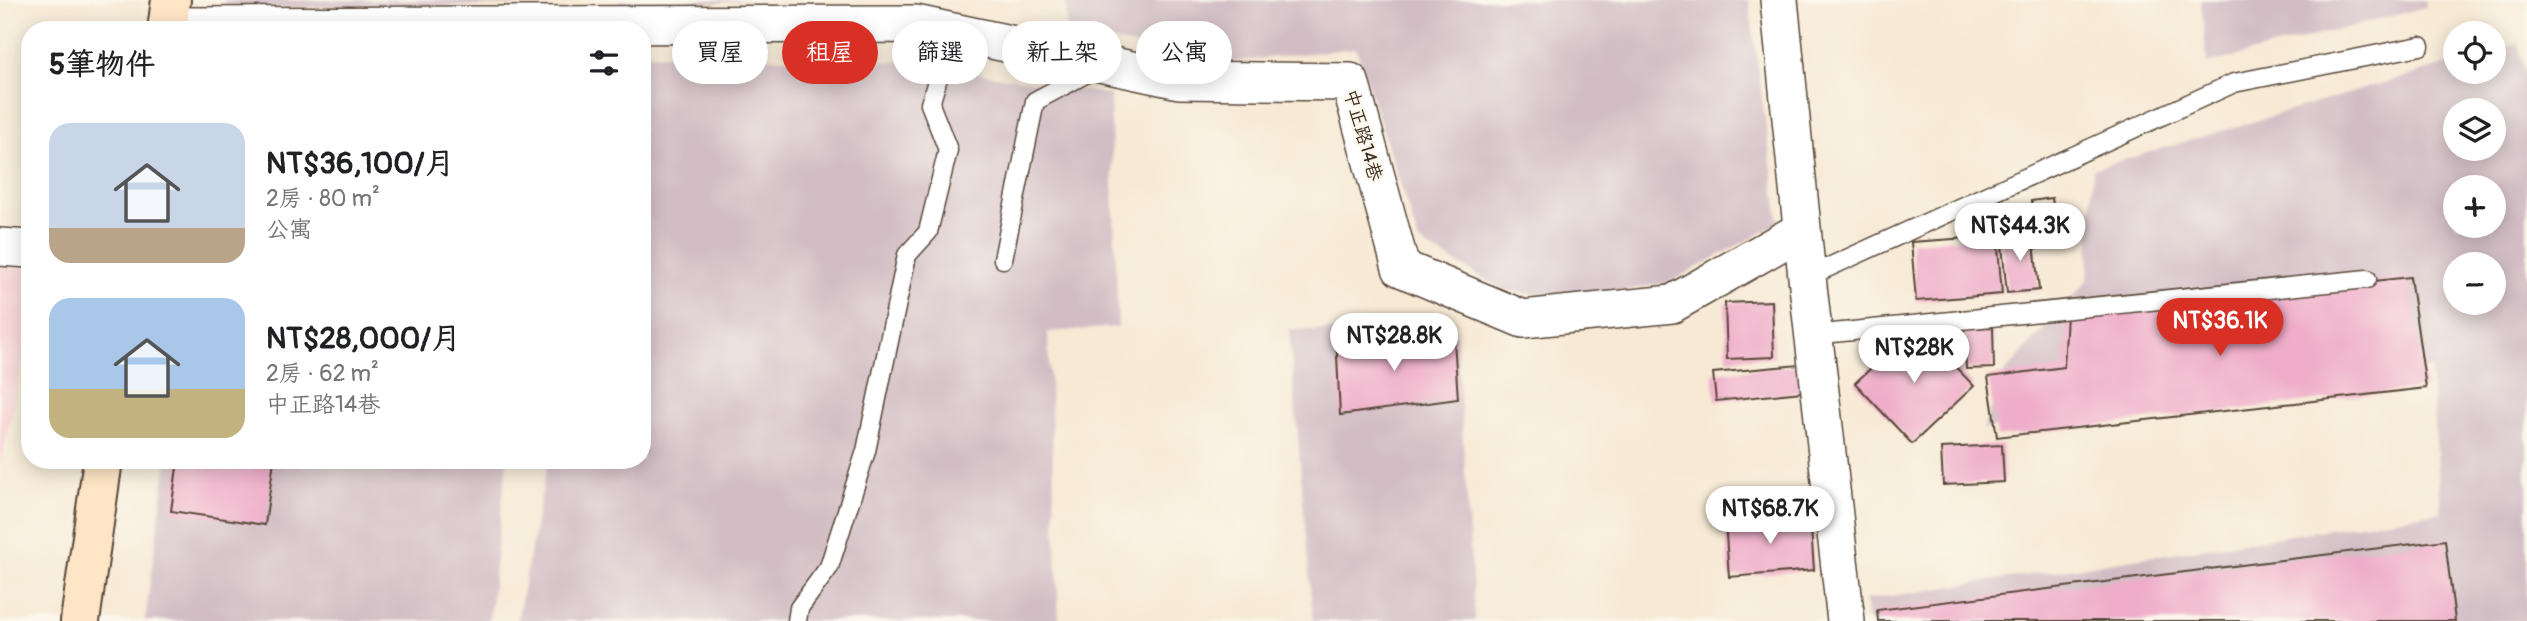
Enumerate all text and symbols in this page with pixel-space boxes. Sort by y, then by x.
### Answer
chip: 買屋 [672,21,768,84]
chip: 租屋 [782,21,878,84]
chip: 篩選 [892,21,988,84]
chip: 新上架 [1002,21,1122,84]
chip: 公寓 [1136,21,1232,84]
map controls [2443,21,2506,315]
button: locate [2443,21,2506,84]
icon: filters [585,44,623,82]
text: 5筆物件 [49,46,155,83]
street label: 中正路14巷 [1338,86,1388,184]
button: layers [2443,98,2506,161]
text: NT$36,100/月 [266,145,455,182]
icon: home [105,151,189,235]
button: + [2443,175,2506,238]
text: 2房 · 80 m² [266,184,380,213]
pin: NT$44.3K [1948,204,2092,263]
text: NT$44.3K [1970,211,2070,240]
text: 公寓 [266,215,312,244]
button: − [2443,252,2506,315]
pin: NT$36.1K [2148,298,2292,358]
text: NT$36.1K [2173,306,2267,335]
pin: NT$28.8K [1322,314,1466,373]
text: NT$28,000/月 [266,320,461,357]
text: NT$28.8K [1346,321,1442,350]
icon: home [105,326,189,410]
pin: NT$28K [1857,326,1971,385]
text: NT$28K [1874,333,1954,362]
text: 2房 · 62 m² [266,359,379,388]
text: 中正路14巷 [266,390,380,419]
pin: NT$68.7K [1698,486,1842,546]
text: NT$68.7K [1722,494,1818,523]

